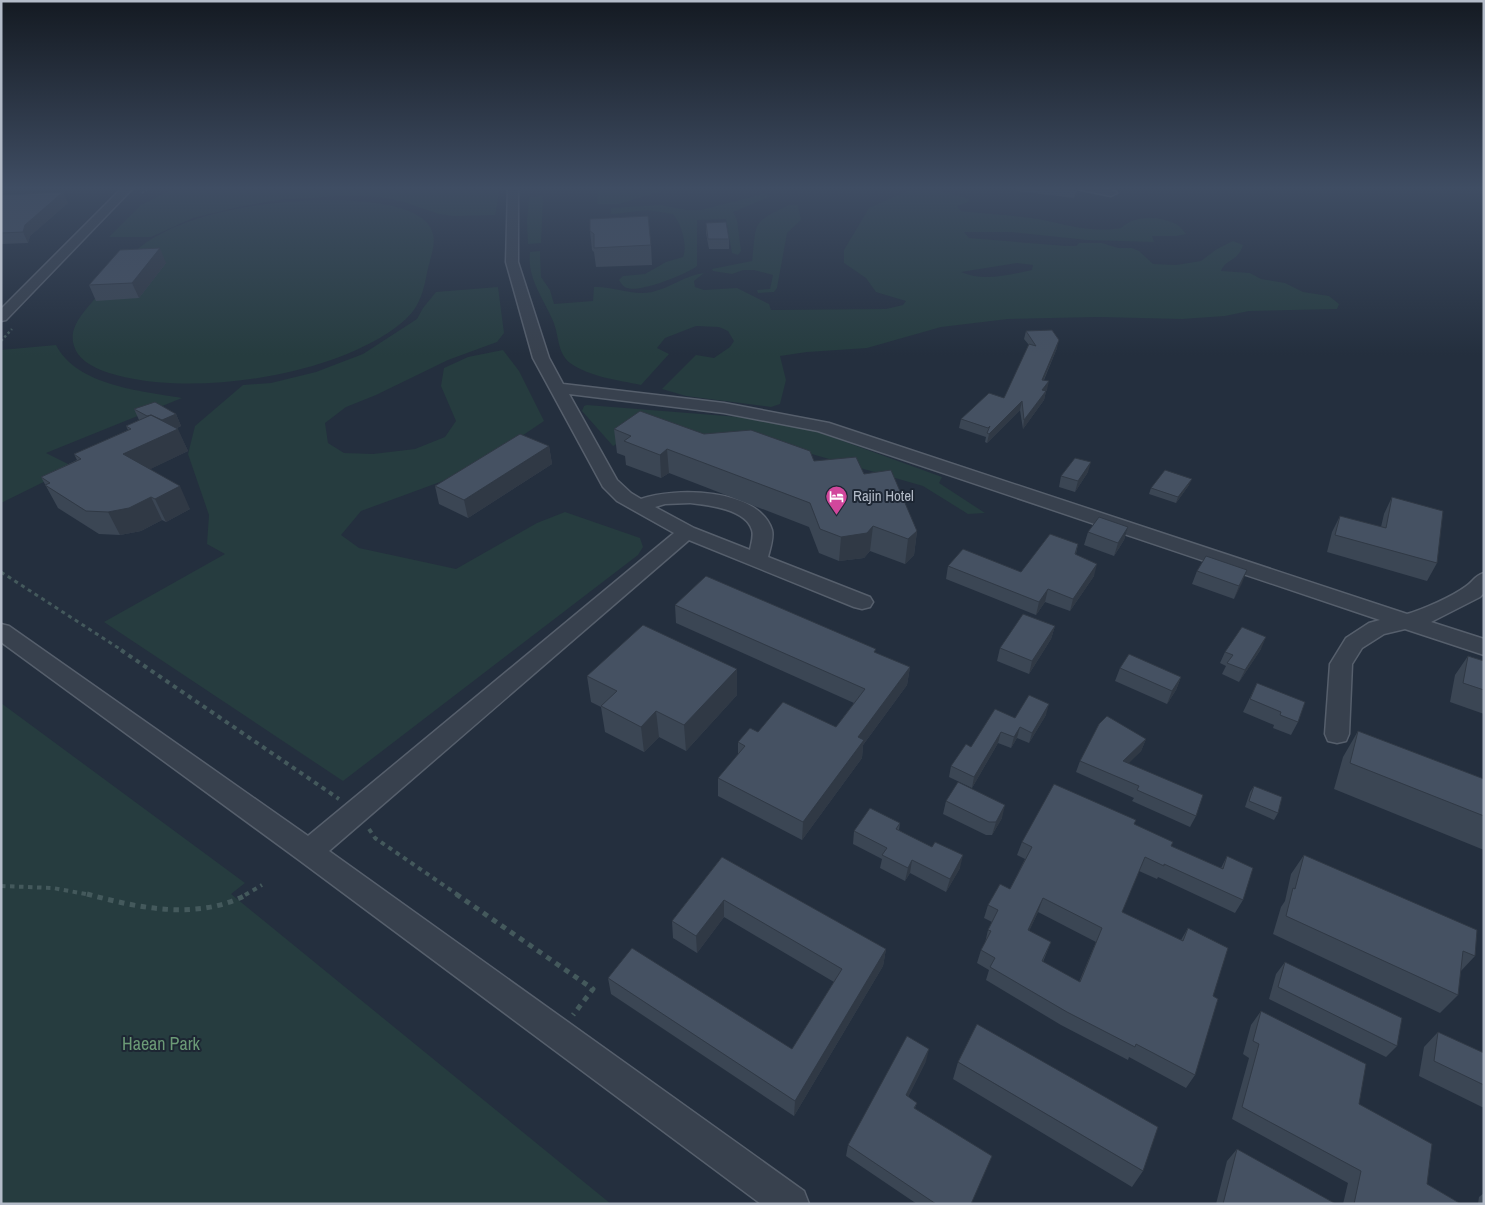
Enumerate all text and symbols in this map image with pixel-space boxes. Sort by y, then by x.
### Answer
hotel icon: Rajin Hotel [825,484,849,515]
place label: Rajin Hotel [853,485,914,506]
park label: Haean Park [122,1031,201,1056]

